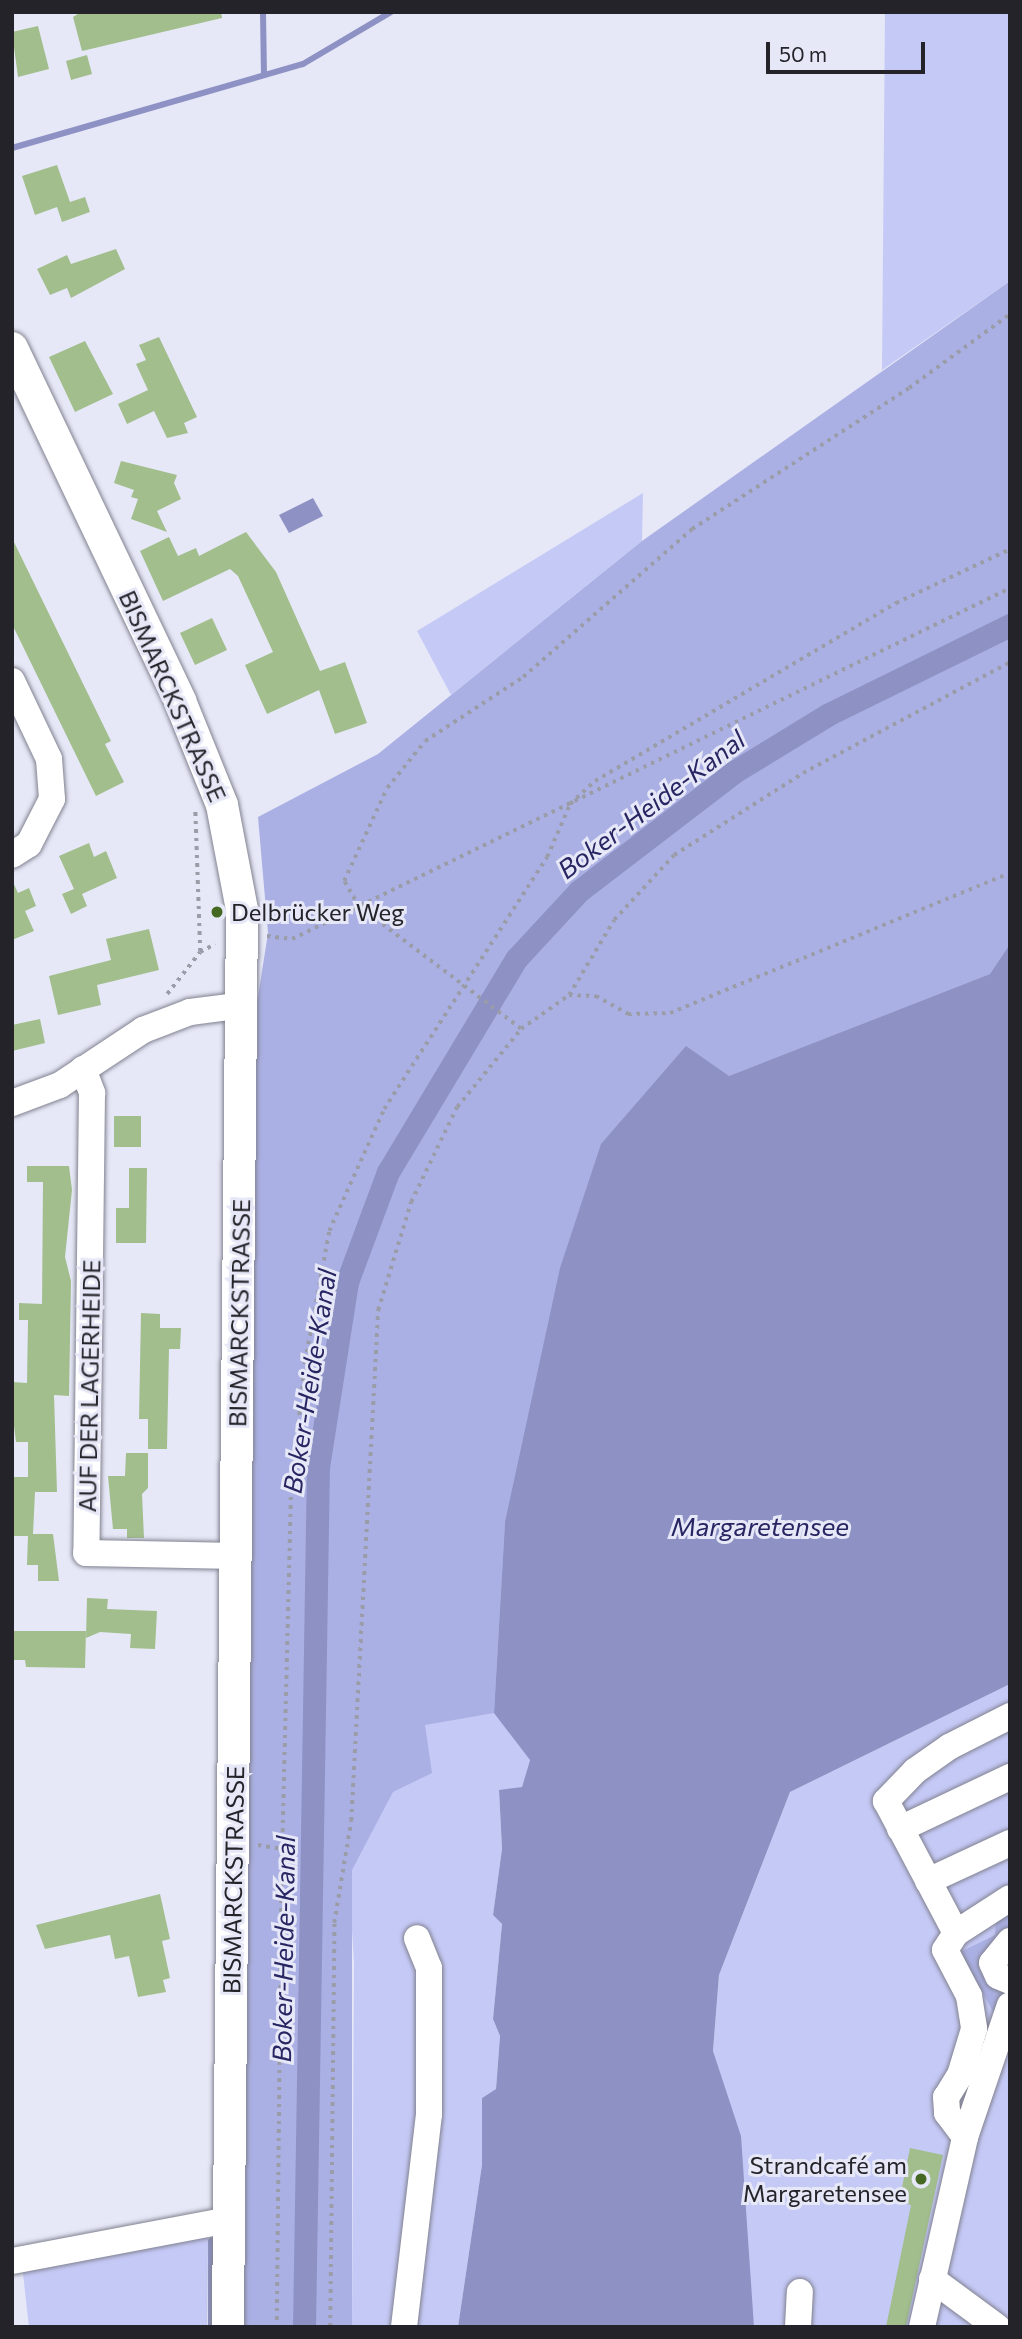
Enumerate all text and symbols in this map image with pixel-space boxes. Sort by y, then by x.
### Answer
scale bar [770,28,929,72]
text: 50 m [779,41,827,66]
street label: BISMARCKSTRASSE [113,586,233,806]
water label: Boker-Heide-Kanal [551,723,751,885]
place label: Delbrücker Weg [231,898,404,926]
marker: Delbrücker Weg [209,904,225,920]
street label: BISMARCKSTRASSE [223,1199,255,1427]
street label: AUF DER LAGERHEIDE [72,1259,106,1513]
water label: Boker-Heide-Kanal [276,1267,342,1495]
water label: Margaretensee [671,1510,849,1542]
street label: BISMARCKSTRASSE [217,1766,249,1994]
water label: Boker-Heide-Kanal [265,1835,301,2063]
place label: Strandcafé am Margaretensee [743,2151,907,2207]
marker: Strandcafé am Margaretensee [913,2171,929,2187]

